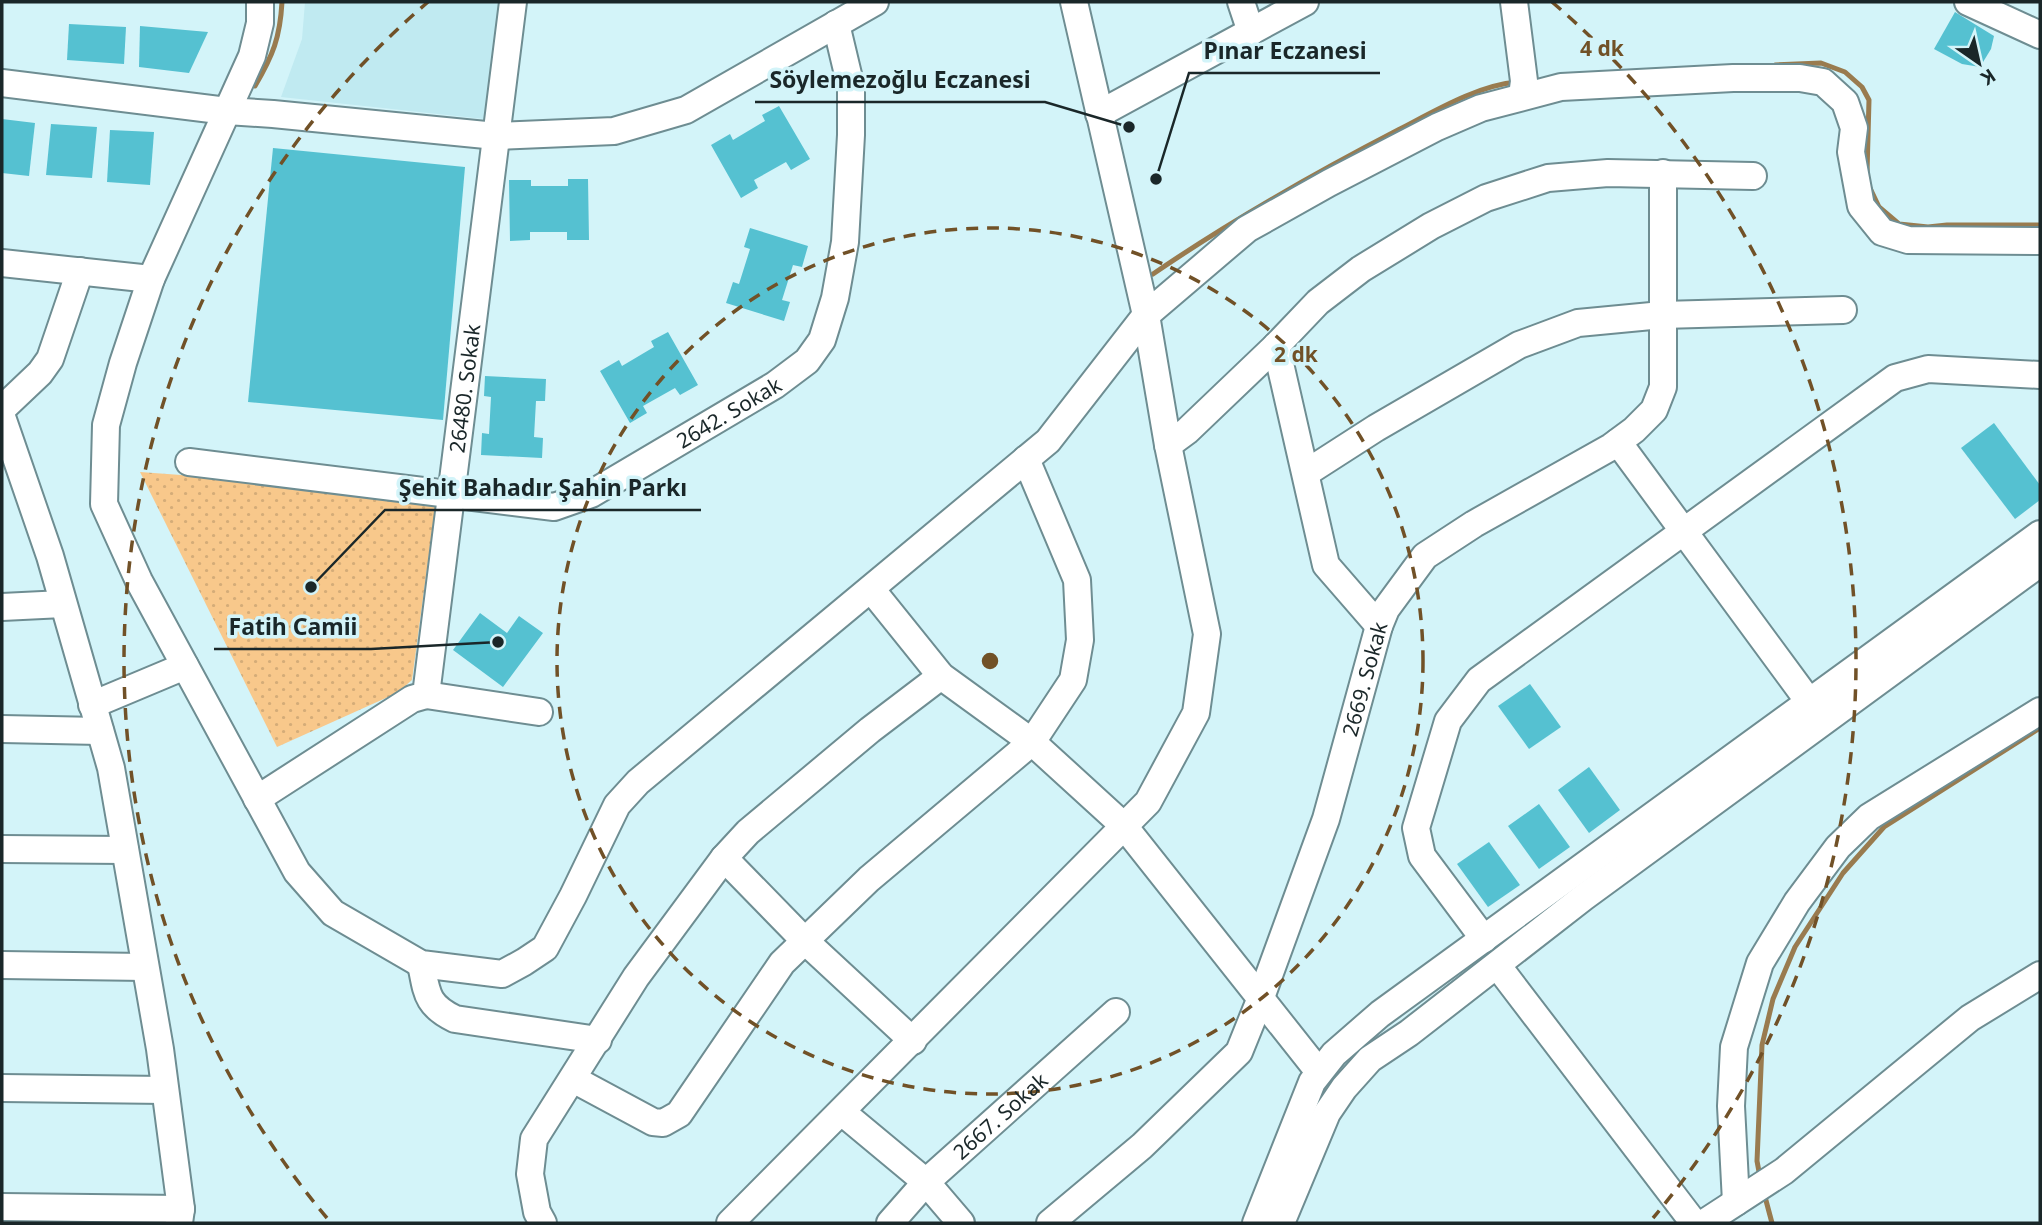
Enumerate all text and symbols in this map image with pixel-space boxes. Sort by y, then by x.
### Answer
north arrow [1944,28,2014,98]
callout: Pınar Eczanesi [1189,29,1380,73]
text: Pınar Eczanesi [1203,34,1367,66]
text: 4 dk [1580,34,1625,62]
callout: Söylemezoğlu Eczanesi [755,58,1045,102]
text: Söylemezoğlu Eczanesi [769,63,1031,95]
text: K [1976,63,2001,92]
street label: 26480. Sokak [443,322,487,454]
text: 2 dk [1274,340,1319,368]
street label: 2642. Sokak [671,370,787,454]
callout: Şehit Bahadır Şahin Parkı [385,466,701,510]
text: Şehit Bahadır Şahin Parkı [399,471,687,503]
callout: Fatih Camii [214,605,371,649]
text: Fatih Camii [229,610,357,642]
street label: 2669. Sokak [1335,618,1394,739]
centre of rings [978,649,1002,673]
street label: 2667. Sokak [947,1066,1054,1165]

